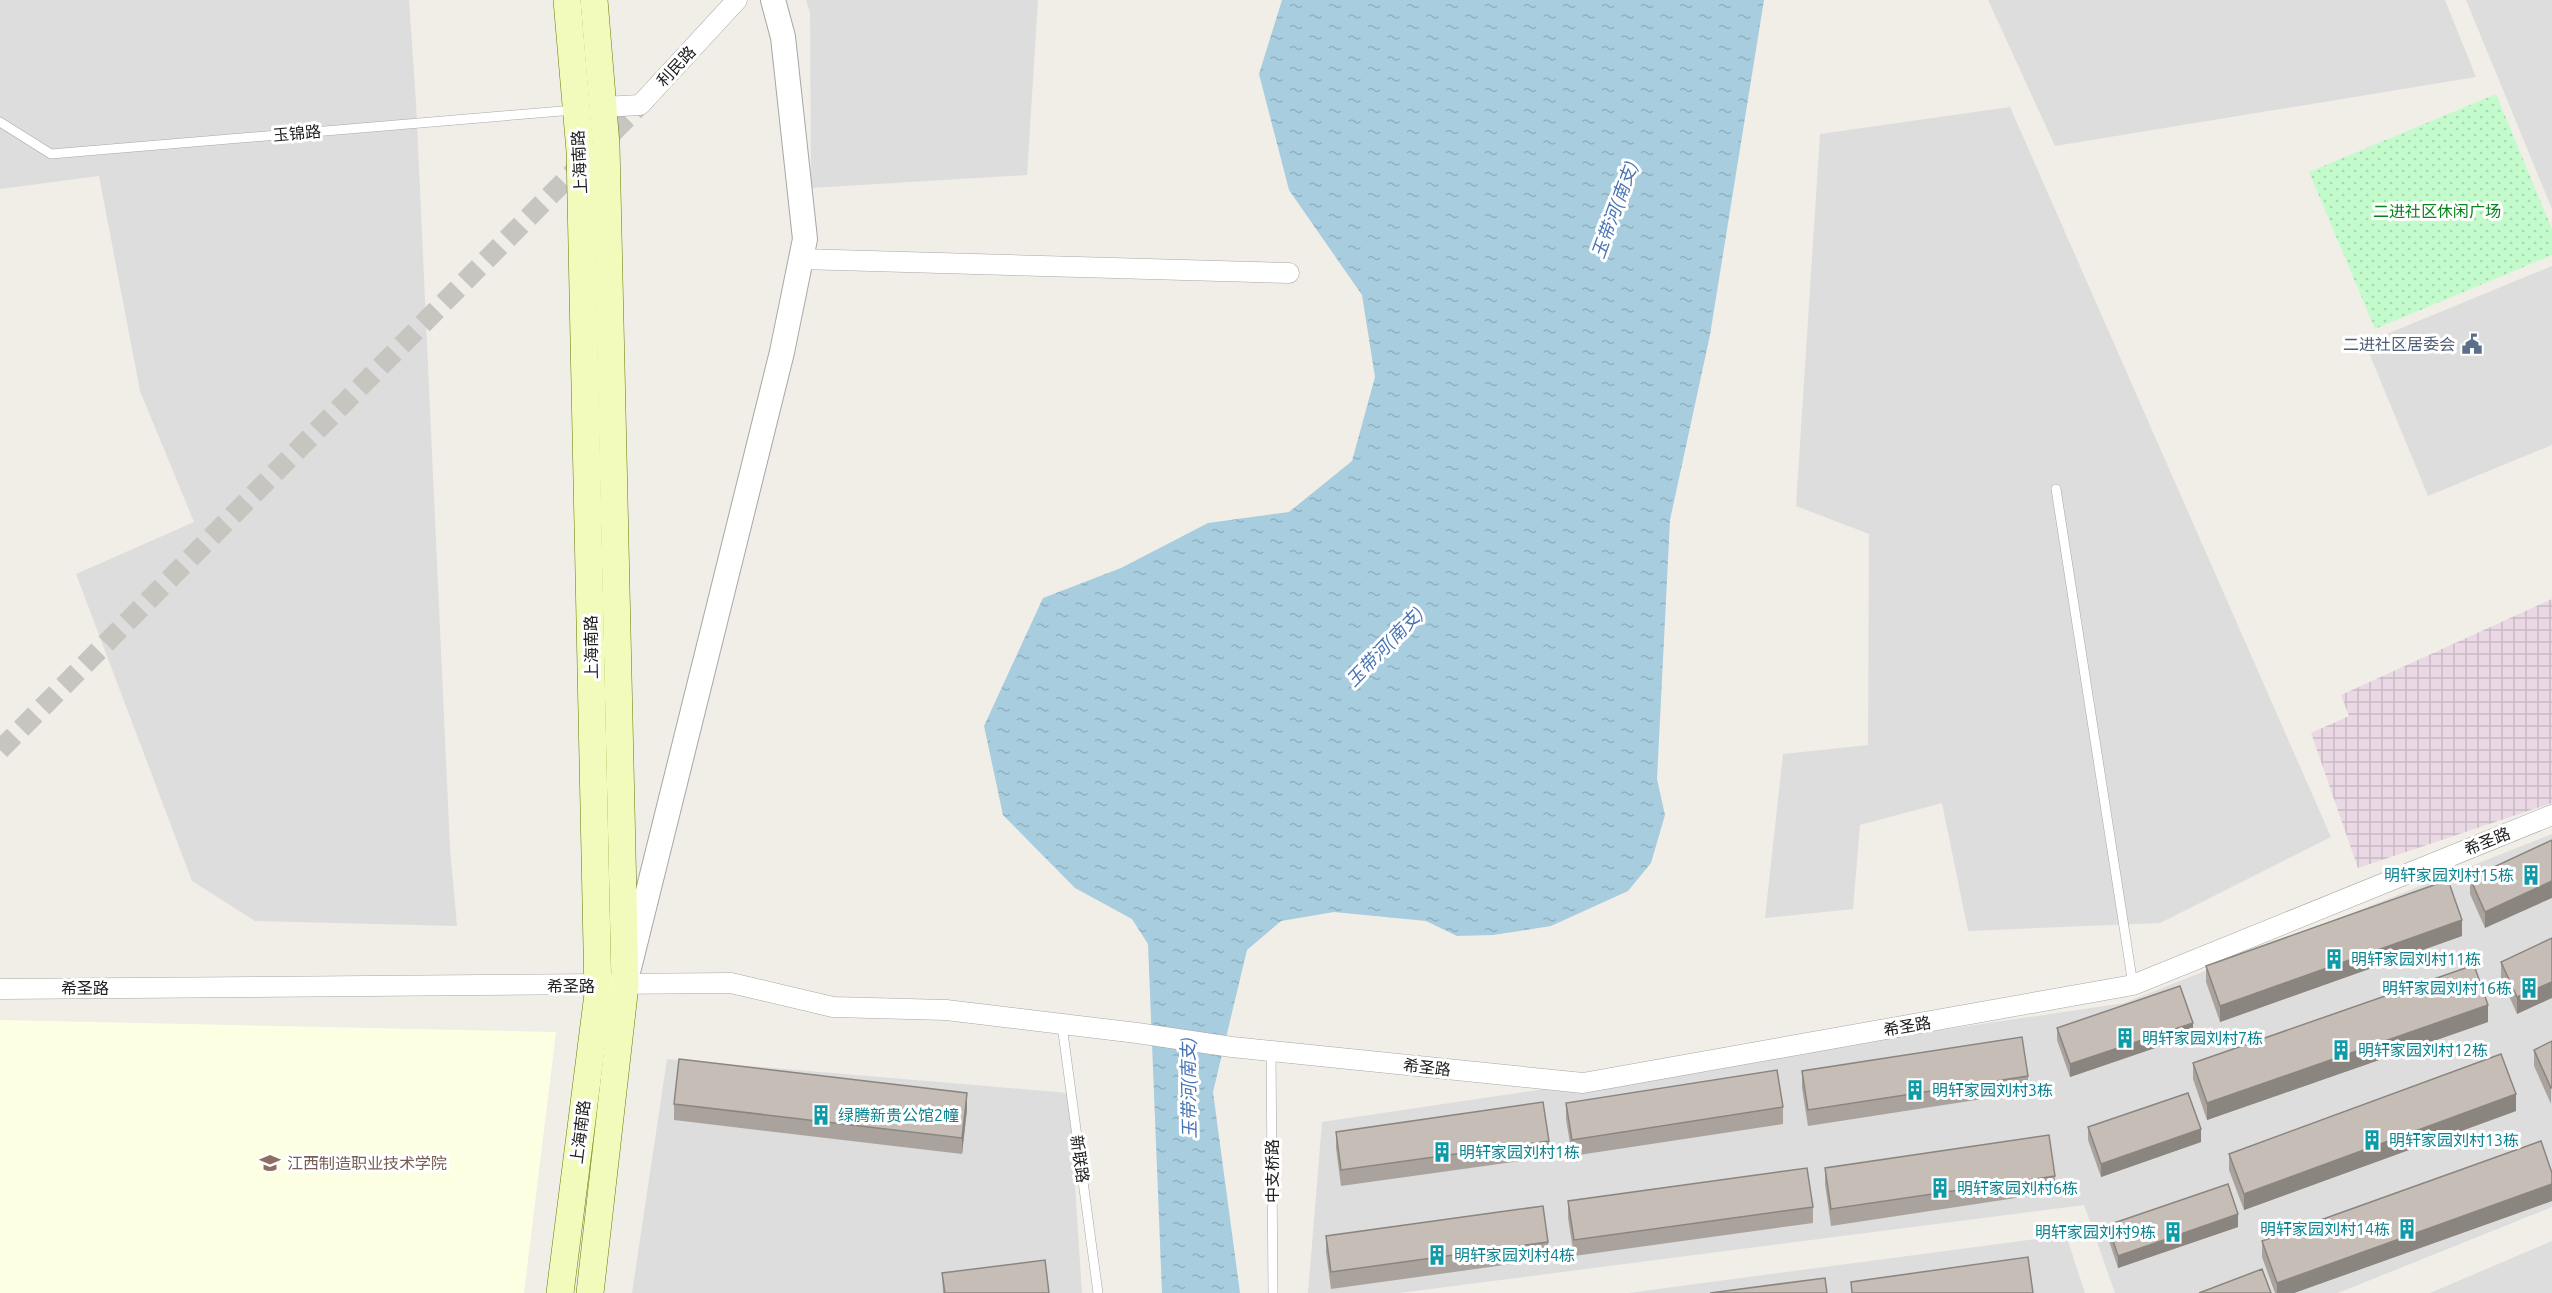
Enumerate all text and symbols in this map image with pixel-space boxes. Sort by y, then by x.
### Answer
street label: 利民路 [653,42,699,90]
street label: 玉锦路 [272,122,322,144]
street label: 上海南路 [568,130,590,194]
water label: 玉带河(南支) [1587,159,1642,261]
park label: 二进社区休闲广场 [2373,202,2501,220]
public building icon: 二进社区居委会 [2460,332,2484,356]
place label: 二进社区居委会 [2343,335,2455,353]
water label: 玉带河(南支) [1342,603,1427,690]
street label: 上海南路 [581,615,601,679]
street label: 希圣路 [2461,824,2513,858]
building icon: 明轩家园刘村15栋 [2519,863,2543,887]
place label: 明轩家园刘村15栋 [2384,866,2514,884]
building icon: 明轩家园刘村11栋 [2322,947,2346,971]
place label: 明轩家园刘村11栋 [2351,950,2481,968]
building icon: 明轩家园刘村16栋 [2517,976,2541,1000]
street label: 希圣路 [547,977,595,995]
street label: 希圣路 [61,979,109,997]
place label: 明轩家园刘村16栋 [2382,979,2512,997]
street label: 希圣路 [1882,1013,1932,1039]
building icon: 明轩家园刘村7栋 [2113,1026,2137,1050]
place label: 明轩家园刘村7栋 [2142,1029,2263,1047]
water label: 玉带河(南支) [1177,1037,1200,1139]
building icon: 明轩家园刘村12栋 [2329,1038,2353,1062]
place label: 明轩家园刘村12栋 [2358,1041,2488,1059]
street label: 希圣路 [1402,1056,1452,1078]
building icon: 明轩家园刘村3栋 [1903,1078,1927,1102]
place label: 明轩家园刘村3栋 [1932,1081,2053,1099]
street label: 上海南路 [567,1099,593,1165]
building icon: 绿腾新贵公馆2幢 [809,1103,833,1127]
place label: 绿腾新贵公馆2幢 [838,1106,959,1124]
building icon: 明轩家园刘村13栋 [2360,1128,2384,1152]
place label: 明轩家园刘村13栋 [2389,1131,2519,1149]
street label: 新联路 [1068,1134,1092,1184]
street label: 中支桥路 [1263,1139,1281,1203]
building icon: 明轩家园刘村1栋 [1430,1140,1454,1164]
place label: 明轩家园刘村1栋 [1459,1143,1580,1161]
school or university icon: 江西制造职业技术学院 [258,1151,282,1175]
place label: 江西制造职业技术学院 [287,1154,447,1172]
building icon: 明轩家园刘村6栋 [1928,1176,1952,1200]
place label: 明轩家园刘村6栋 [1957,1179,2078,1197]
building icon: 明轩家园刘村14栋 [2395,1217,2419,1241]
building icon: 明轩家园刘村9栋 [2161,1220,2185,1244]
place label: 明轩家园刘村14栋 [2260,1220,2390,1238]
place label: 明轩家园刘村9栋 [2035,1223,2156,1241]
building icon: 明轩家园刘村4栋 [1425,1243,1449,1267]
place label: 明轩家园刘村4栋 [1454,1246,1575,1264]

